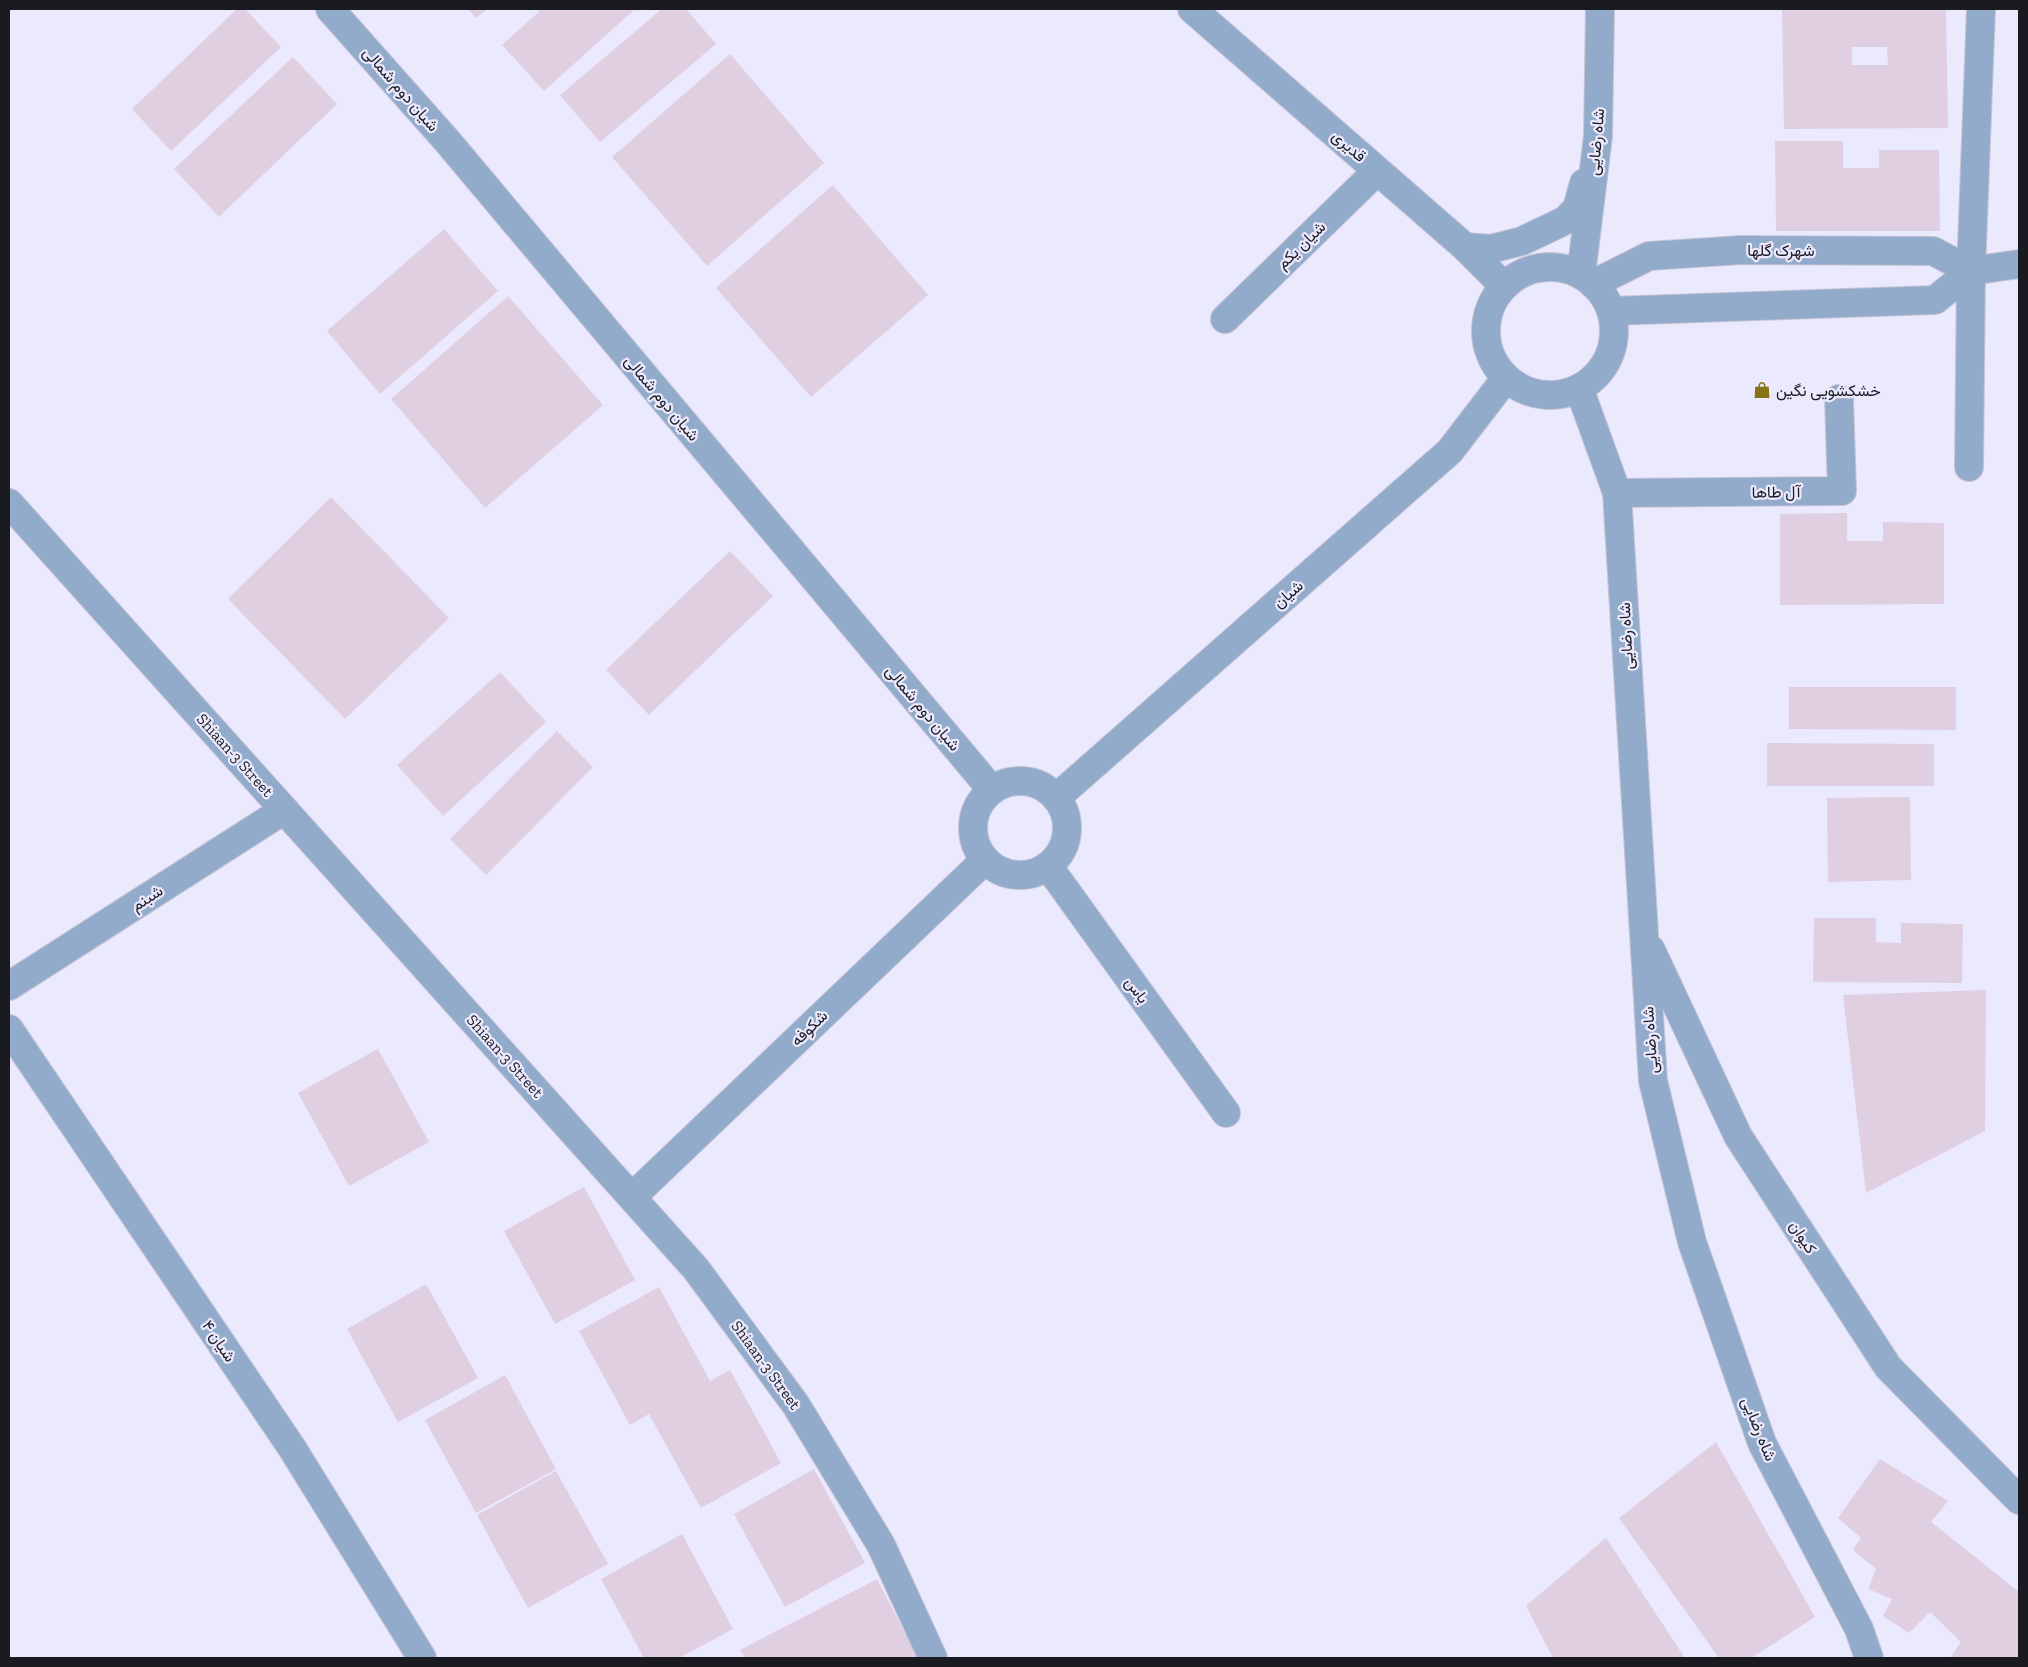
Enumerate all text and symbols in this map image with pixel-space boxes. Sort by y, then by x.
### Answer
street label: شیان دوم شمالی [358,43,443,136]
street label: شاه رضایی [1584,108,1609,176]
street label: قدیری [1327,126,1370,167]
street label: شیان یکم [1273,217,1330,274]
street label: شهرک گلها [1747,241,1815,261]
street label: شیان دوم شمالی [620,351,703,445]
shop icon: خشکشویی نگین [1752,380,1772,400]
place label: خشکشویی نگین [1776,381,1881,401]
street label: آل طاها [1752,482,1802,502]
street label: شیان [1269,576,1307,612]
street label: شاه رضایی [1615,602,1638,670]
street label: شیان دوم شمالی [881,661,964,755]
street label: Shiaan-3 Street [193,710,277,801]
street label: شبنم [128,881,167,916]
street label: یاس [1120,973,1153,1008]
street label: شکوفه [787,1006,832,1051]
street label: شاه رضایی [1638,1006,1663,1074]
street label: Shiaan-3 Street [463,1011,547,1102]
street label: کیوان [1785,1217,1821,1258]
street label: شیان ۴ [198,1317,240,1365]
street label: Shiaan-3 Street [727,1317,805,1413]
street label: شاه رضایی [1737,1394,1780,1464]

